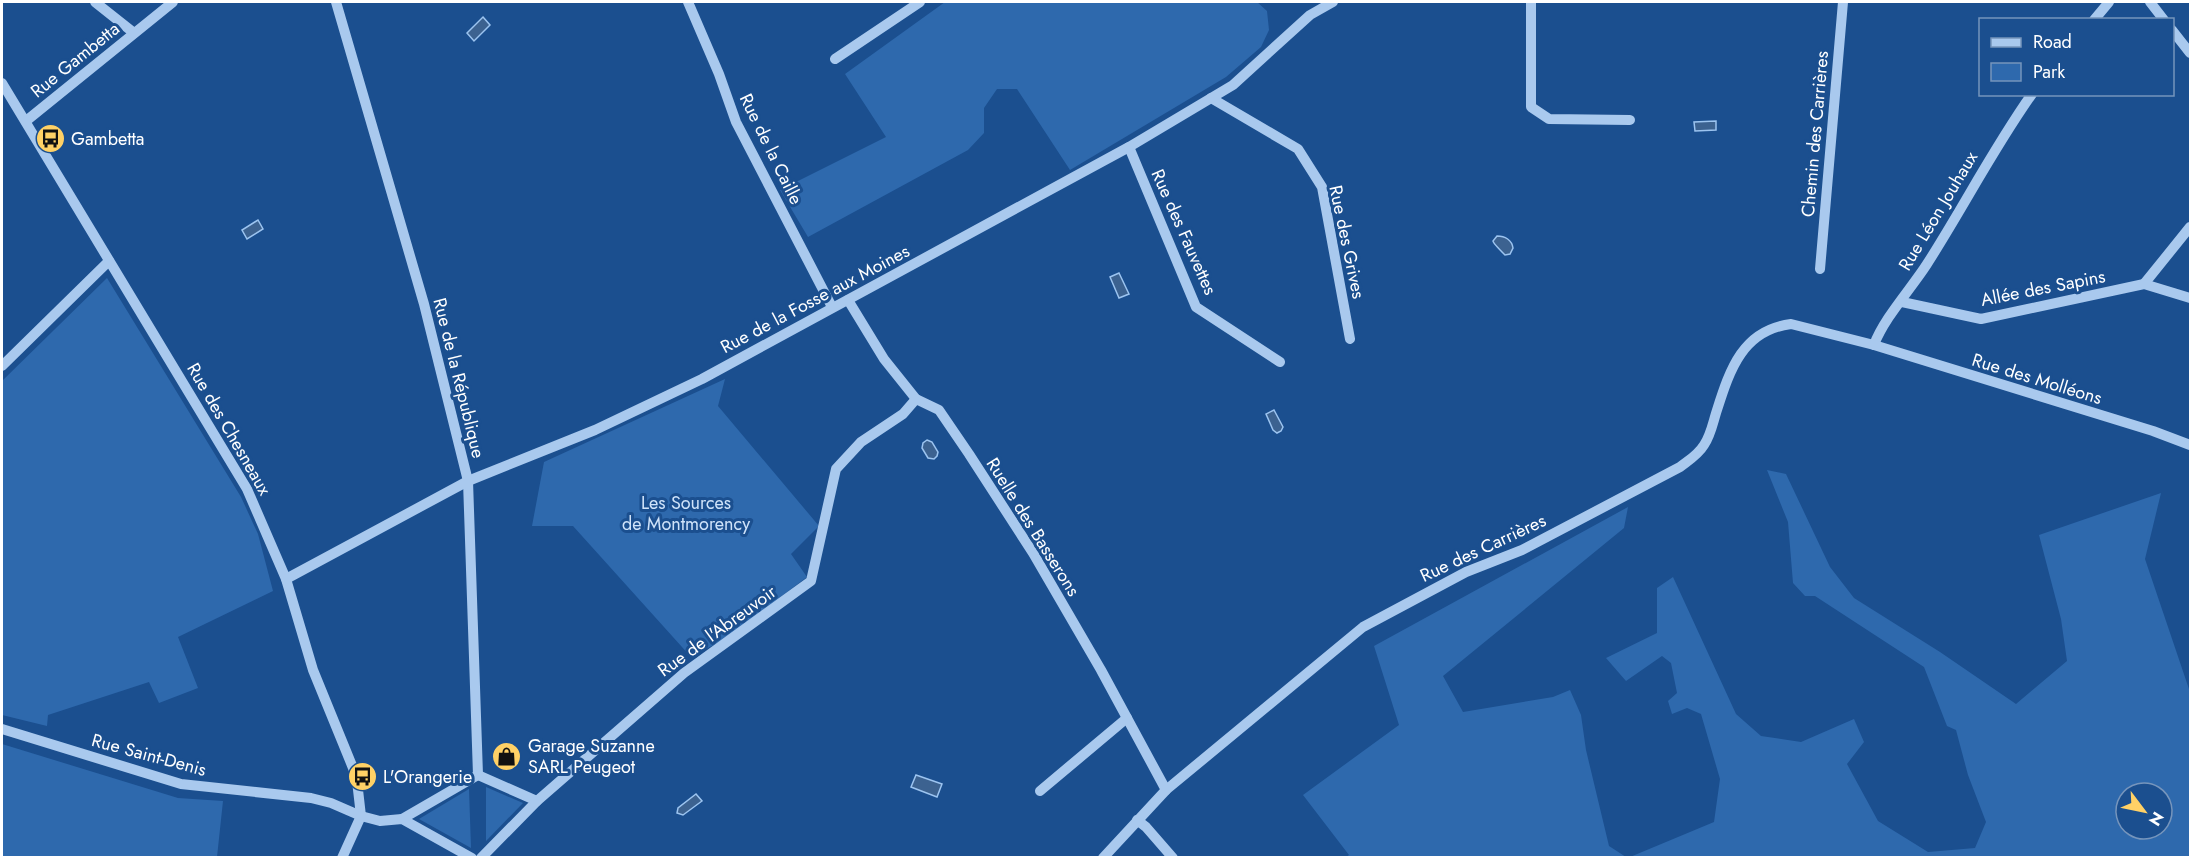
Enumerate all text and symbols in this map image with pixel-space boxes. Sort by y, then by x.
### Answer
street label: Rue Gambetta [25,16,125,104]
legend [1979,18,2174,96]
text: Road [2033,29,2072,55]
street label: Chemin des Carrières [1795,50,1835,218]
text: Park [2033,59,2065,85]
street label: Rue de la Caille [733,89,809,209]
bus stop icon: Gambetta [34,123,66,155]
place label: Gambetta [71,126,144,152]
street label: Rue Léon Jouhaux [1892,146,1984,276]
street label: Rue des Fauvettes [1145,165,1223,299]
street label: Rue des Grives [1322,183,1372,301]
street label: Rue de la Fosse aux Moines [716,238,914,360]
street label: Allée des Sapins [1978,263,2108,313]
street label: Rue de la République [426,295,492,461]
street label: Rue des Molléons [1969,347,2105,411]
street label: Rue des Chesneaux [180,358,278,500]
street label: Ruelle des Basserons [980,453,1086,601]
park label: Les Sources de Montmorency [622,490,750,537]
street label: Rue des Carrières [1416,507,1550,589]
street label: Rue de l'Abreuvoir [652,579,782,683]
street label: Rue Saint-Denis [89,727,209,783]
place label: Garage Suzanne SARL Peugeot [528,733,655,780]
shop icon: Garage Suzanne SARL Peugeot [491,740,523,772]
bus stop icon: L'Orangerie [346,761,378,793]
place label: L'Orangerie [383,764,472,790]
north arrow [2114,781,2174,841]
text: N [2143,807,2169,830]

